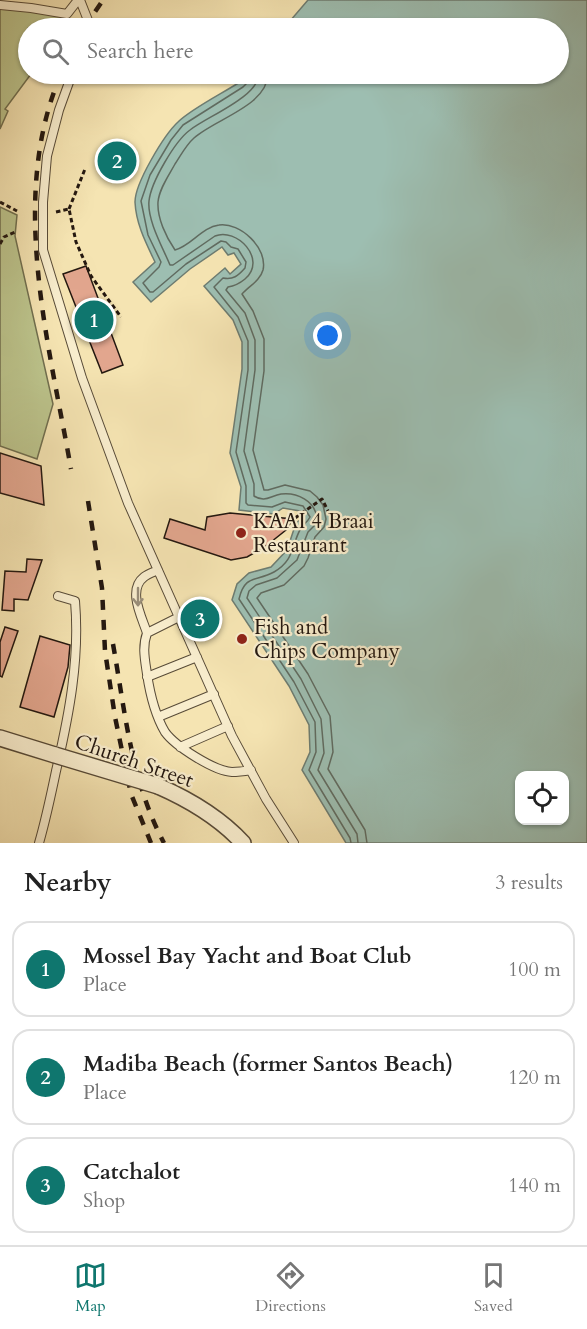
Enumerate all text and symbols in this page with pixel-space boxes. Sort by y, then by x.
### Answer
search box [18,18,569,84]
icon: search [39,35,72,68]
text: Search here [87,36,194,66]
pin: 2 [98,138,136,184]
pin: 1 [74,298,113,342]
your location [313,321,342,350]
place label: KAAI 4 Braai Restaurant [253,507,374,560]
marker: KAAI 4 Braai Restaurant [234,526,248,540]
one-way arrow [132,587,144,606]
pin: 3 [180,596,220,642]
place label: Fish and Chips Company [254,613,400,666]
marker: Fish and Chips Company [235,632,249,646]
street label: Church Street [71,727,198,795]
map controls [515,771,569,825]
button: locate [515,771,569,825]
text: Nearby [24,865,112,900]
text: 3 results [495,869,563,896]
text: Mossel Bay Yacht and Boat Club [83,941,412,971]
text: 1 [40,956,51,983]
text: 100 m [508,956,561,983]
text: Place [83,971,127,998]
text: Madiba Beach (former Santos Beach) [83,1049,453,1079]
text: 2 [40,1064,51,1091]
text: 120 m [508,1064,561,1091]
text: Place [83,1079,127,1106]
text: Catchalot [83,1157,180,1187]
text: 3 [40,1172,51,1199]
text: 140 m [508,1172,561,1199]
text: Shop [83,1187,125,1214]
tab: Map [74,1259,107,1317]
tab: Directions [255,1259,326,1317]
tab: Saved [474,1259,513,1317]

